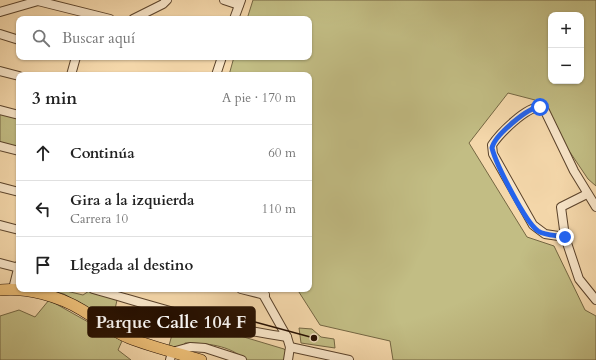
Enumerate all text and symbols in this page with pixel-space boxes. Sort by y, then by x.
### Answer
map controls [548,12,584,84]
button: + [548,12,584,48]
search box [16,16,312,60]
icon: search [30,27,52,49]
text: Buscar aquí [62,28,135,48]
button: − [548,48,584,84]
text: 3 min [32,87,77,110]
text: A pie · 170 m [222,89,296,107]
route start [531,98,549,116]
icon: ahead [32,142,54,164]
text: Continúa [70,143,135,163]
text: 60 m [268,144,296,162]
text: Gira a la izquierda [70,190,194,210]
icon: left [32,198,54,220]
text: 110 m [262,200,296,218]
text: Carrera 10 [70,210,128,228]
route end [556,228,574,246]
icon: arrive [32,254,54,276]
text: Llegada al destino [70,255,193,275]
callout: Parque Calle 104 F [88,307,255,337]
text: Parque Calle 104 F [95,310,247,335]

